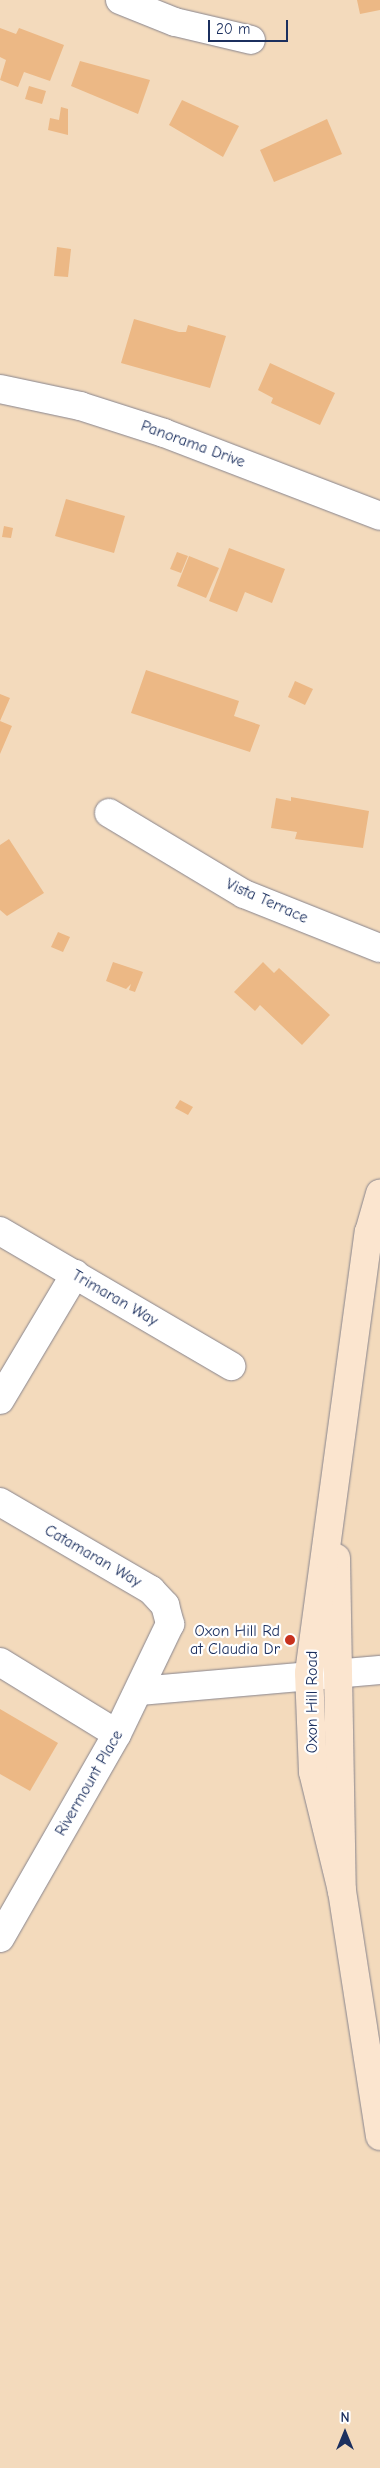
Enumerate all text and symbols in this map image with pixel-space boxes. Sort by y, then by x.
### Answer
scale bar [210,10,290,42]
text: 20 m [216,20,250,38]
street label: Panorama Drive [138,416,248,472]
street label: Vista Terrace [223,874,311,928]
street label: Trimaran Way [68,1266,162,1330]
street label: Catamaran Way [41,1521,145,1591]
place label: Oxon Hill Rd at Claudia Dr [190,1621,280,1659]
marker: Oxon Hill Rd at Claudia Dr [284,1634,296,1646]
street label: Oxon Hill Road [302,1651,322,1753]
street label: Rivermount Place [51,1727,127,1839]
north arrow [320,2408,370,2458]
text: N [340,2409,350,2426]

